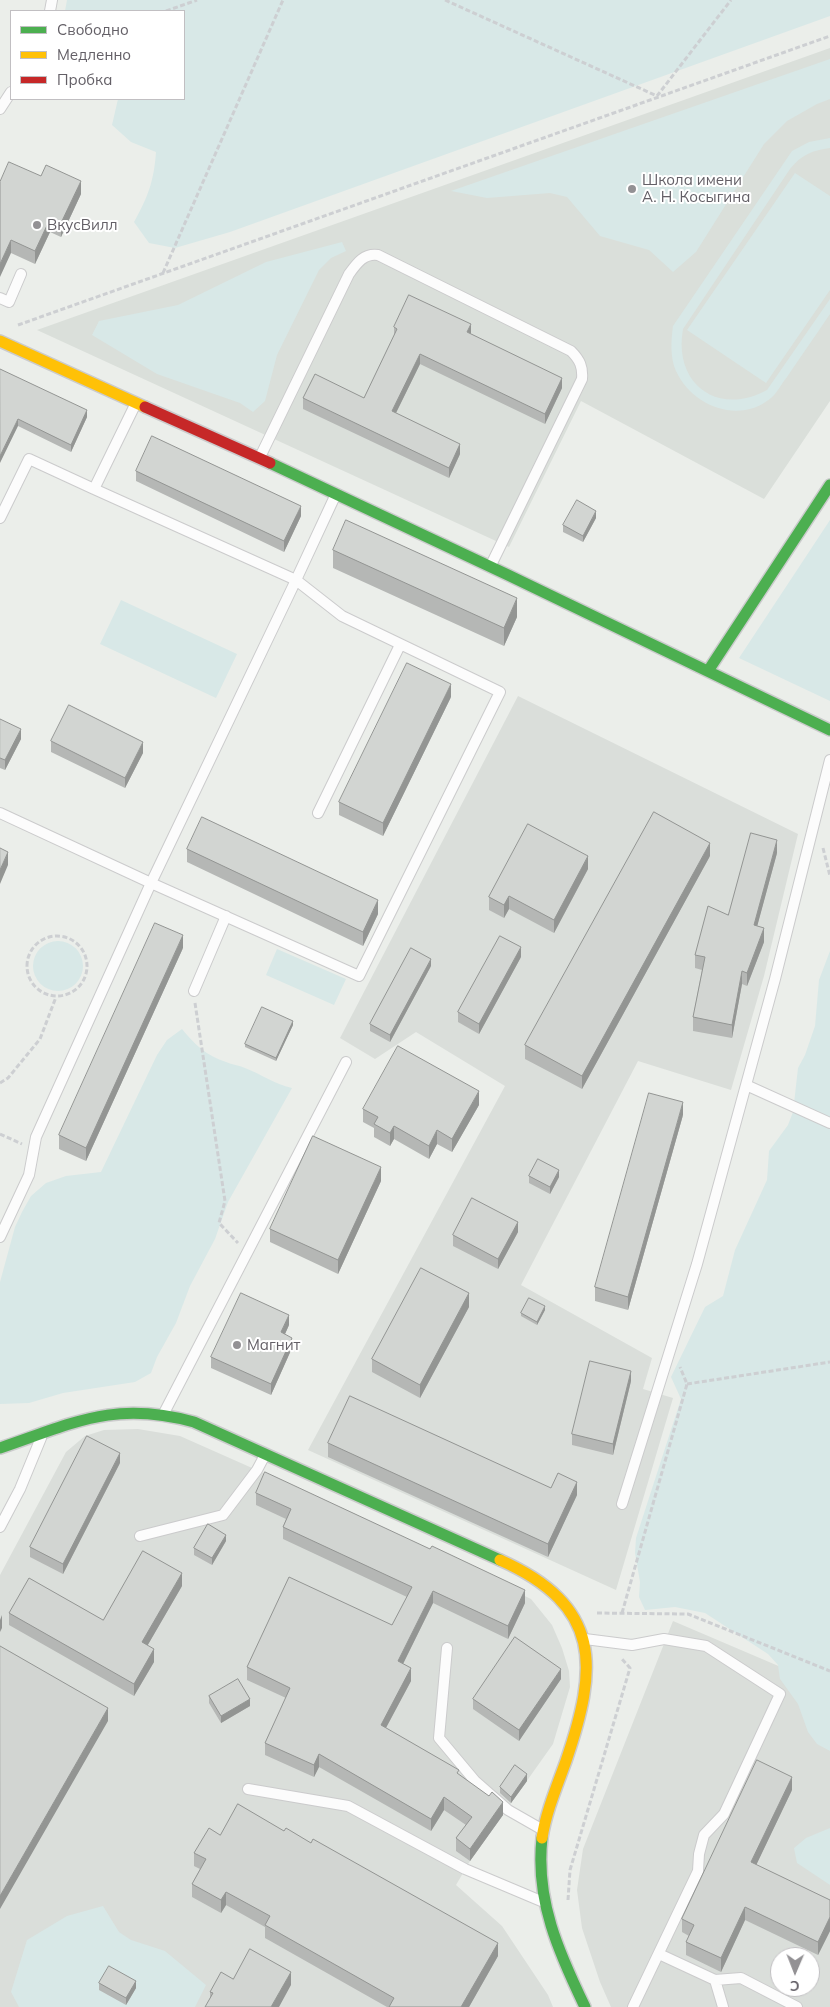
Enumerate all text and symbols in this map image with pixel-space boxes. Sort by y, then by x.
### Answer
legend [10,10,185,100]
text: Свободно [57,20,129,39]
text: Медленно [57,45,131,64]
text: Пробка [57,70,112,89]
place label: Школа имени А. Н. Косыгина [642,171,750,206]
marker: Школа имени А. Н. Косыгина [626,183,638,195]
place label: ВкусВилл [47,216,118,234]
marker: ВкусВилл [31,219,43,231]
place label: Магнит [247,1336,300,1354]
marker: Магнит [231,1339,243,1351]
north arrow [770,1947,820,1997]
text: С [790,1977,800,1995]

